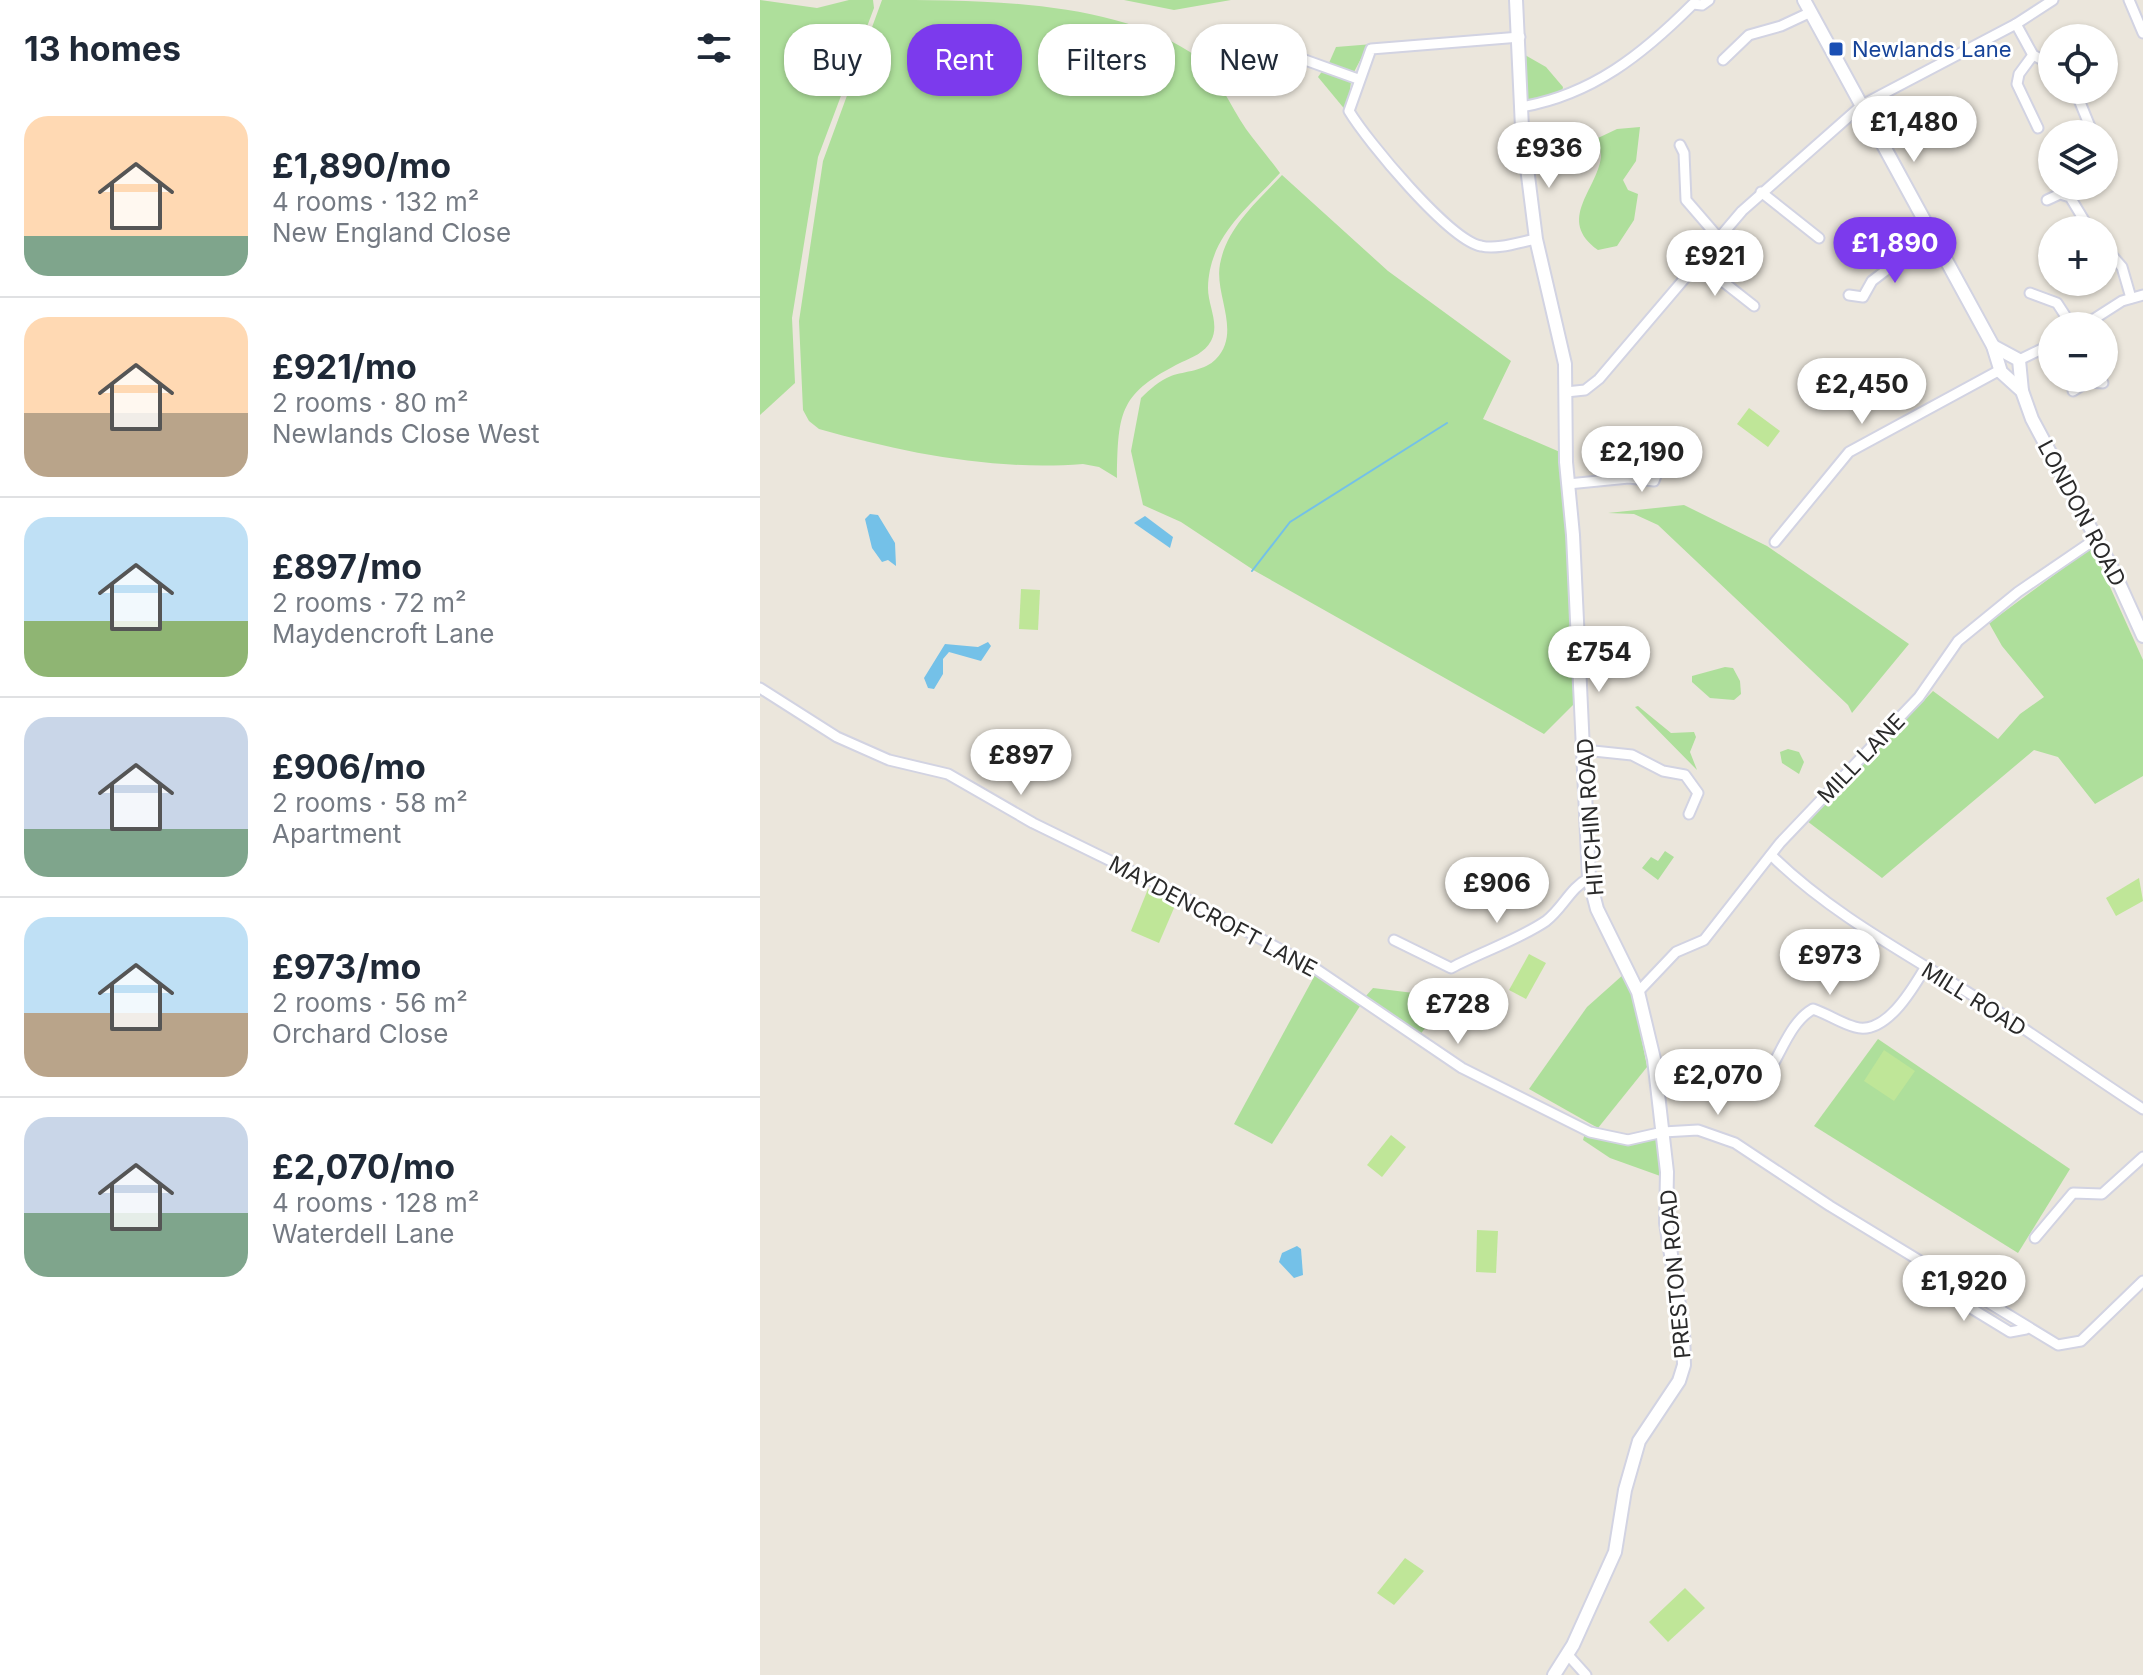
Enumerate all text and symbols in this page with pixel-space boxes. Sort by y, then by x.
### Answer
chip: Buy [784,24,891,96]
chip: Rent [907,24,1022,96]
chip: Filters [1038,24,1175,96]
chip: New [1191,24,1307,96]
map controls [2038,24,2118,392]
button: locate [2038,24,2118,104]
icon: filters [692,26,736,70]
text: 13 homes [24,28,181,69]
place label: Newlands Lane [1852,36,2012,62]
marker: Newlands Lane [1827,40,1845,58]
pin: £1,480 [1849,96,1979,164]
text: £1,480 [1870,106,1958,137]
button: layers [2038,120,2118,200]
pin: £936 [1502,122,1596,190]
text: £936 [1515,132,1583,163]
text: £1,890/mo [272,145,451,186]
icon: home [88,148,184,244]
text: 4 rooms · 132 m² [272,186,479,217]
button: + [2038,216,2118,296]
text: New England Close [272,217,511,248]
pin: £1,890 [1830,217,1960,285]
text: £1,890 [1851,227,1939,258]
pin: £921 [1668,230,1762,298]
text: £921 [1684,240,1746,271]
button: − [2038,312,2118,392]
text: £921/mo [272,346,417,387]
icon: home [88,349,184,445]
pin: £2,450 [1797,358,1927,426]
text: £2,450 [1815,368,1909,399]
text: 2 rooms · 80 m² [272,387,468,418]
text: Newlands Close West [272,418,540,449]
pin: £2,190 [1577,426,1707,494]
street label: LONDON ROAD [2033,435,2131,591]
text: £2,190 [1600,436,1684,467]
text: £897/mo [272,546,422,587]
icon: home [88,549,184,645]
text: 2 rooms · 72 m² [272,587,466,618]
text: Maydencroft Lane [272,618,494,649]
pin: £754 [1552,626,1646,694]
text: £754 [1566,636,1632,667]
street label: MILL LANE [1812,708,1910,808]
pin: £897 [974,729,1068,797]
street label: HITCHIN ROAD [1572,737,1608,897]
text: £897 [988,739,1054,770]
text: £906/mo [272,746,426,787]
icon: home [88,749,184,845]
text: 2 rooms · 58 m² [272,787,468,818]
text: Apartment [272,818,401,849]
street label: MAYDENCROFT LANE [1105,850,1321,982]
pin: £906 [1450,857,1544,925]
text: £906 [1463,867,1531,898]
pin: £973 [1783,929,1877,997]
text: £973 [1798,939,1862,970]
text: £973/mo [272,946,421,987]
icon: home [88,949,184,1045]
street label: MILL ROAD [1917,957,2031,1041]
pin: £728 [1411,978,1505,1046]
text: 2 rooms · 56 m² [272,987,468,1018]
text: £728 [1425,988,1491,1019]
text: Orchard Close [272,1018,448,1049]
pin: £2,070 [1653,1049,1783,1117]
text: £2,070 [1673,1059,1763,1090]
text: £2,070/mo [272,1146,455,1187]
icon: home [88,1149,184,1245]
text: 4 rooms · 128 m² [272,1187,479,1218]
street label: PRESTON ROAD [1655,1188,1695,1360]
text: Waterdell Lane [272,1218,454,1249]
pin: £1,920 [1899,1255,2029,1323]
text: £1,920 [1921,1265,2007,1296]

